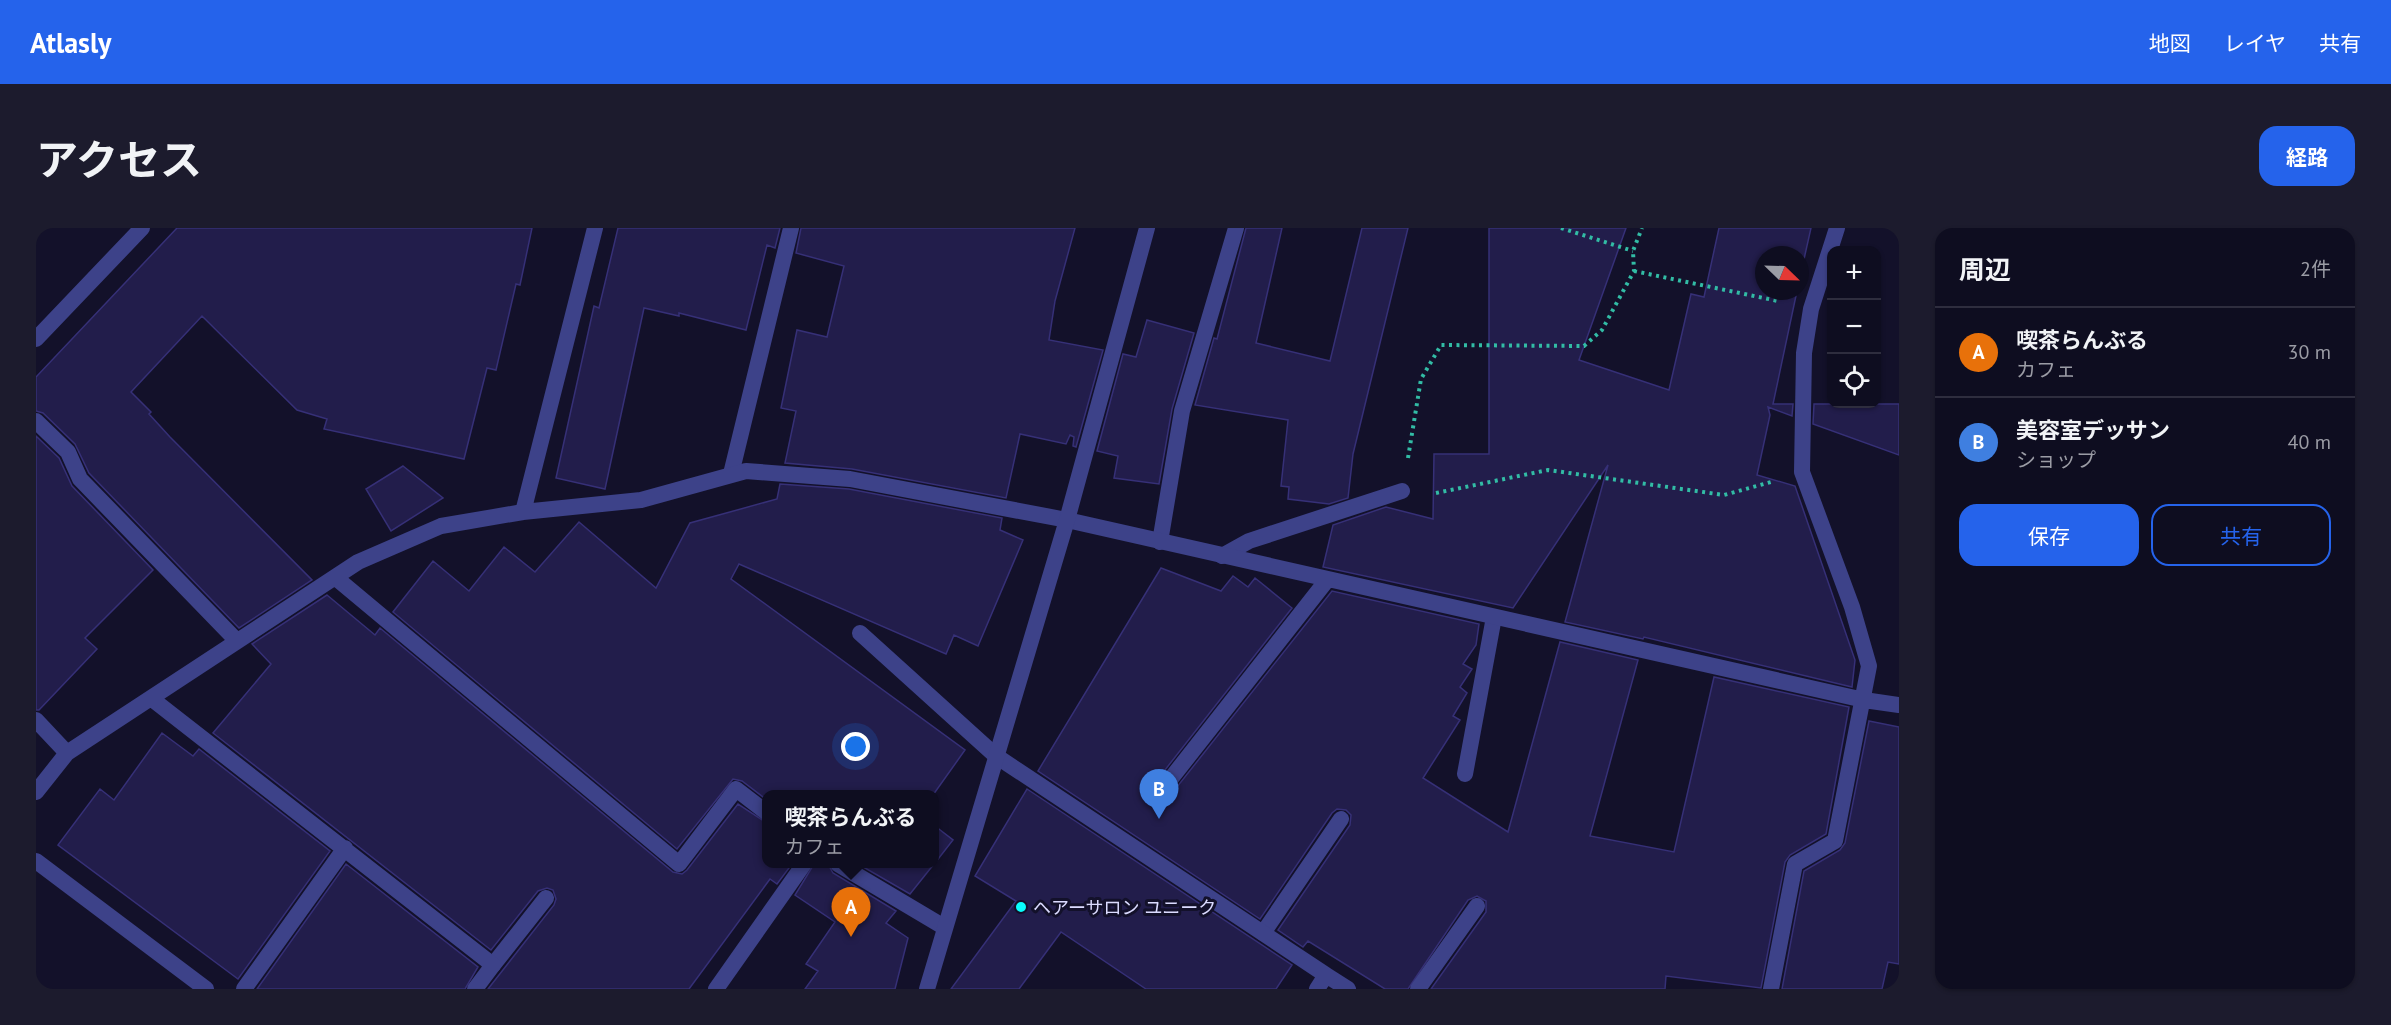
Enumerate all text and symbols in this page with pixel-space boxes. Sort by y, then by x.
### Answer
text: Atlasly [30,24,112,61]
text: 地図 [2149,30,2191,57]
text: レイヤ [2224,30,2286,57]
text: 共有 [2319,30,2361,57]
button: 経路 [2259,126,2355,186]
text: アクセス [36,132,202,187]
north arrow [1755,246,1809,300]
map controls [1827,246,1881,408]
button: + [1827,246,1881,300]
text: 周辺 [1959,253,2011,286]
text: 2件 [2300,256,2331,282]
button: − [1827,300,1881,354]
text: 喫茶らんぶる [2016,326,2148,354]
text: A [1972,339,1985,365]
text: 30 m [2288,339,2331,365]
button: locate [1827,354,1881,408]
text: カフェ [2016,357,2076,383]
text: 美容室デッサン [2016,416,2170,444]
text: B [1973,429,1984,455]
text: 40 m [2288,429,2331,455]
text: ショップ [2016,447,2096,473]
button: 保存 [1959,504,2139,566]
button: 共有 [2151,504,2331,566]
your location [841,732,870,761]
pin: B [1140,770,1178,819]
popup [762,790,939,868]
text: 喫茶らんぶる [784,803,917,831]
text: カフェ [784,834,844,860]
pin: A [832,888,870,937]
place label: ヘアーサロン ユニーク [1033,896,1216,919]
marker: ヘアーサロン ユニーク [1014,900,1028,914]

